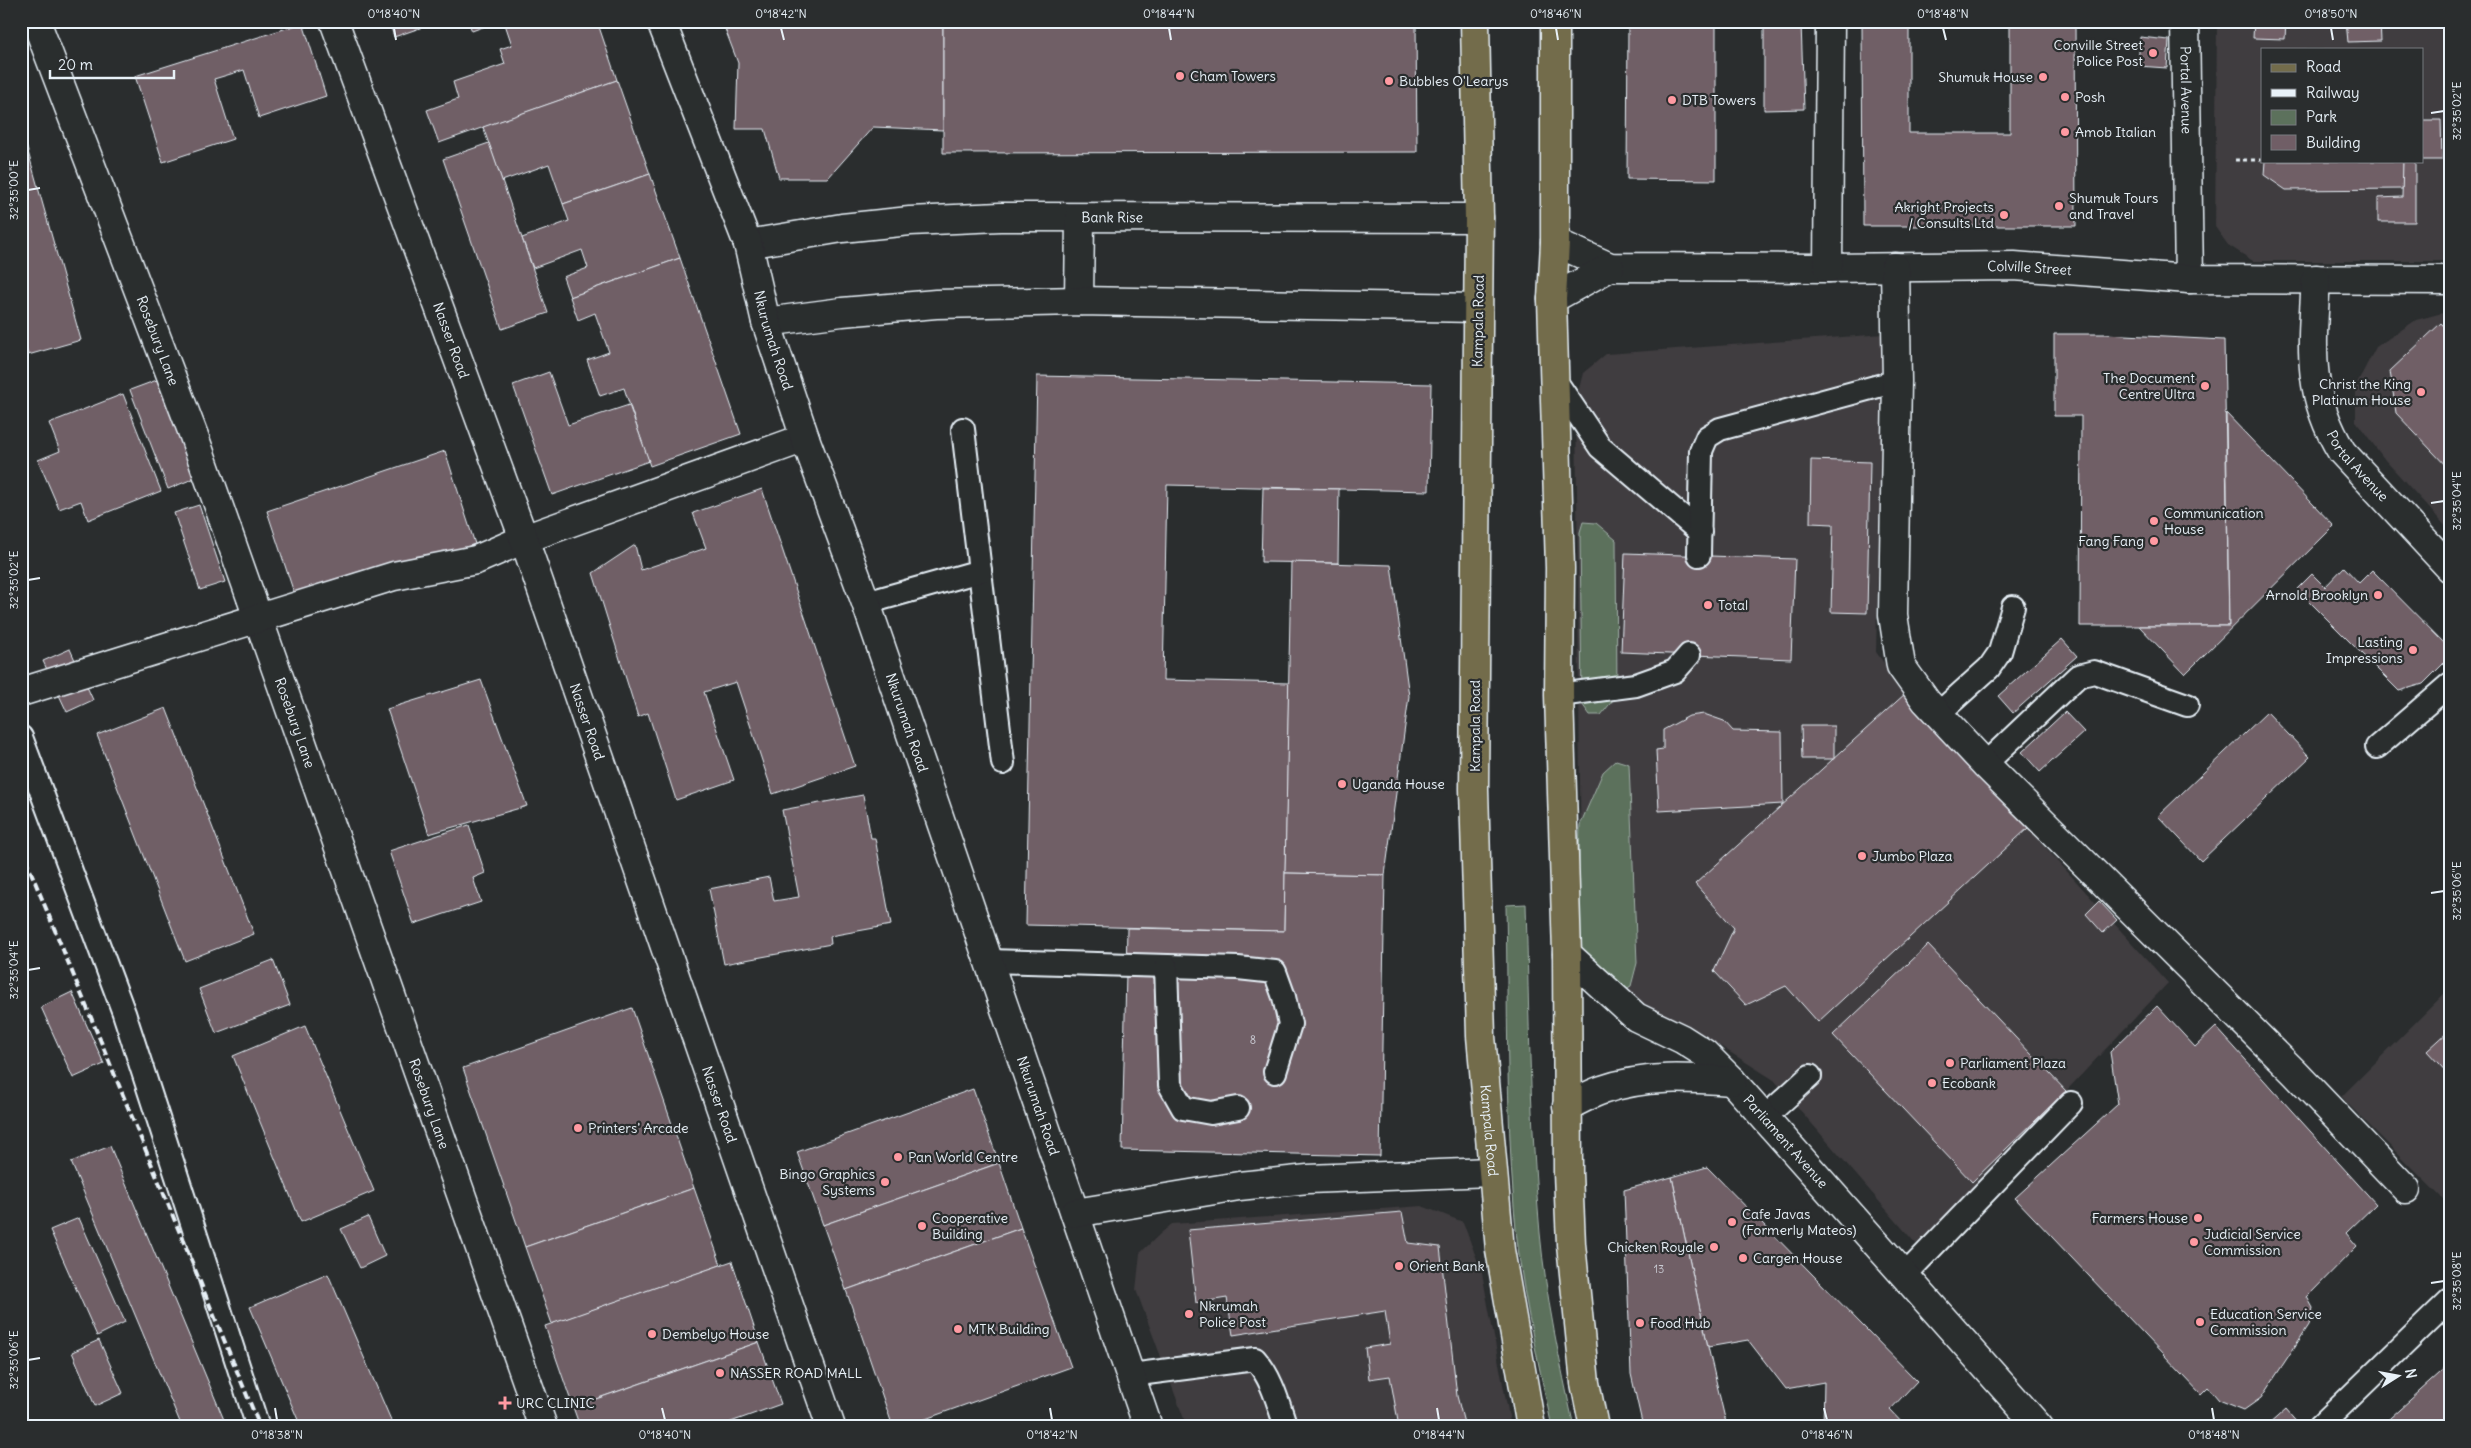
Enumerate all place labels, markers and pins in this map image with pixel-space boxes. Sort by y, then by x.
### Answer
place label: Conville Street Police Post [2054,36,2143,70]
marker: Conville Street Police Post [2147,47,2159,59]
place label: Cham Towers [1190,67,1276,85]
place label: Shumuk House [1938,68,2033,86]
marker: Cham Towers [1174,70,1186,82]
marker: Shumuk House [2037,71,2049,83]
place label: Bubbles O'Learys [1399,72,1508,90]
marker: Bubbles O'Learys [1383,75,1395,87]
place label: Posh [2075,88,2105,106]
place label: DTB Towers [1682,91,1756,109]
marker: Posh [2059,91,2071,103]
marker: DTB Towers [1666,94,1678,106]
place label: Amob Italian [2075,123,2156,141]
marker: Amob Italian [2059,126,2071,138]
place label: Shumuk Tours and Travel [2069,189,2158,223]
place label: Akright Projects / Consults Ltd [1894,198,1994,232]
marker: Shumuk Tours and Travel [2053,200,2065,212]
marker: Akright Projects / Consults Ltd [1998,209,2010,221]
place label: The Document Centre Ultra [2103,369,2195,403]
place label: Christ the King Platinum House [2312,375,2411,409]
marker: The Document Centre Ultra [2199,380,2211,392]
marker: Christ the King Platinum House [2415,386,2427,398]
place label: Communication House [2164,504,2264,538]
marker: Communication House [2148,515,2160,527]
place label: Fang Fang [2078,532,2144,550]
marker: Fang Fang [2148,535,2160,547]
place label: Arnold Brooklyn [2266,586,2368,604]
marker: Arnold Brooklyn [2372,589,2384,601]
place label: Total [1718,596,1748,614]
marker: Total [1702,599,1714,611]
place label: Lasting Impressions [2326,633,2403,667]
marker: Lasting Impressions [2407,644,2419,656]
place label: Uganda House [1352,775,1445,793]
marker: Uganda House [1336,778,1348,790]
place label: Jumbo Plaza [1872,847,1953,865]
marker: Jumbo Plaza [1856,850,1868,862]
place label: Parliament Plaza [1960,1054,2066,1072]
marker: Parliament Plaza [1944,1057,1956,1069]
place label: Ecobank [1942,1074,1996,1092]
marker: Ecobank [1926,1077,1938,1089]
place label: Printers' Arcade [588,1119,689,1137]
marker: Printers' Arcade [572,1122,584,1134]
place label: Pan World Centre [908,1148,1018,1166]
marker: Pan World Centre [892,1151,904,1163]
place label: Bingo Graphics Systems [779,1165,875,1199]
marker: Bingo Graphics Systems [879,1176,891,1188]
place label: Cafe Javas (Formerly Mateos) [1742,1205,1856,1239]
place label: Cooperative Building [932,1209,1008,1243]
place label: Farmers House [2092,1209,2188,1227]
marker: Farmers House [2192,1212,2204,1224]
marker: Cafe Javas (Formerly Mateos) [1726,1216,1738,1228]
marker: Cooperative Building [916,1220,928,1232]
place label: Judicial Service Commission [2204,1225,2301,1259]
marker: Judicial Service Commission [2188,1236,2200,1248]
place label: Chicken Royale [1607,1238,1704,1256]
marker: Chicken Royale [1708,1241,1720,1253]
place label: Cargen House [1753,1249,1842,1267]
marker: Cargen House [1737,1252,1749,1264]
place label: Orient Bank [1409,1257,1485,1275]
marker: Orient Bank [1393,1260,1405,1272]
place label: Nkrumah Police Post [1199,1297,1266,1331]
place label: Education Service Commission [2210,1305,2322,1339]
marker: Nkrumah Police Post [1183,1308,1195,1320]
place label: Food Hub [1650,1314,1711,1332]
marker: Education Service Commission [2194,1316,2206,1328]
marker: Food Hub [1634,1317,1646,1329]
place label: MTK Building [968,1320,1050,1338]
marker: MTK Building [952,1323,964,1335]
place label: Dembelyo House [662,1325,769,1343]
marker: Dembelyo House [646,1328,658,1340]
place label: NASSER ROAD MALL [730,1364,863,1382]
marker: NASSER ROAD MALL [714,1367,726,1379]
place label: URC CLINIC [516,1394,595,1412]
marker: URC CLINIC [498,1396,512,1410]

